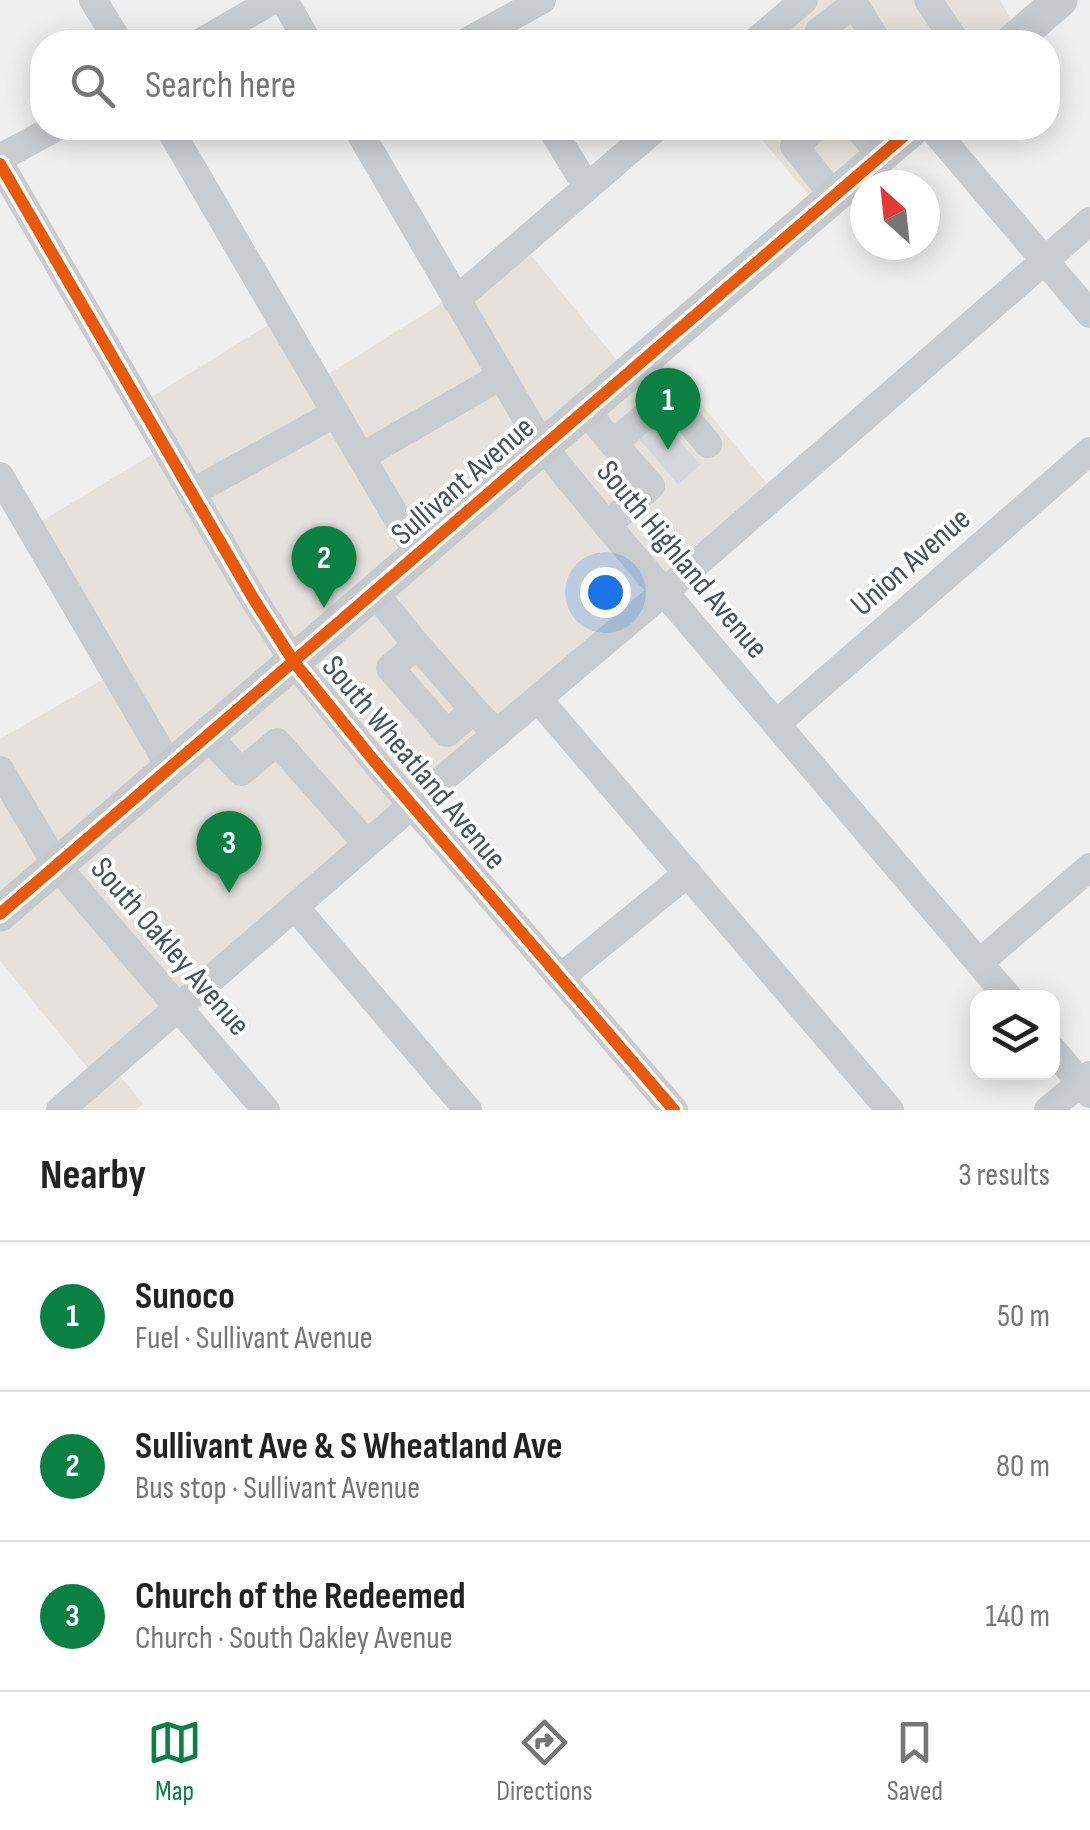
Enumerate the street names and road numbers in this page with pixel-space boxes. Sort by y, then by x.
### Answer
street label: Sullivant Avenue [383,408,543,554]
street label: South Highland Avenue [588,453,776,667]
street label: Union Avenue [843,500,979,625]
street label: South Wheatland Avenue [313,648,515,878]
street label: South Oakley Avenue [82,850,258,1044]

